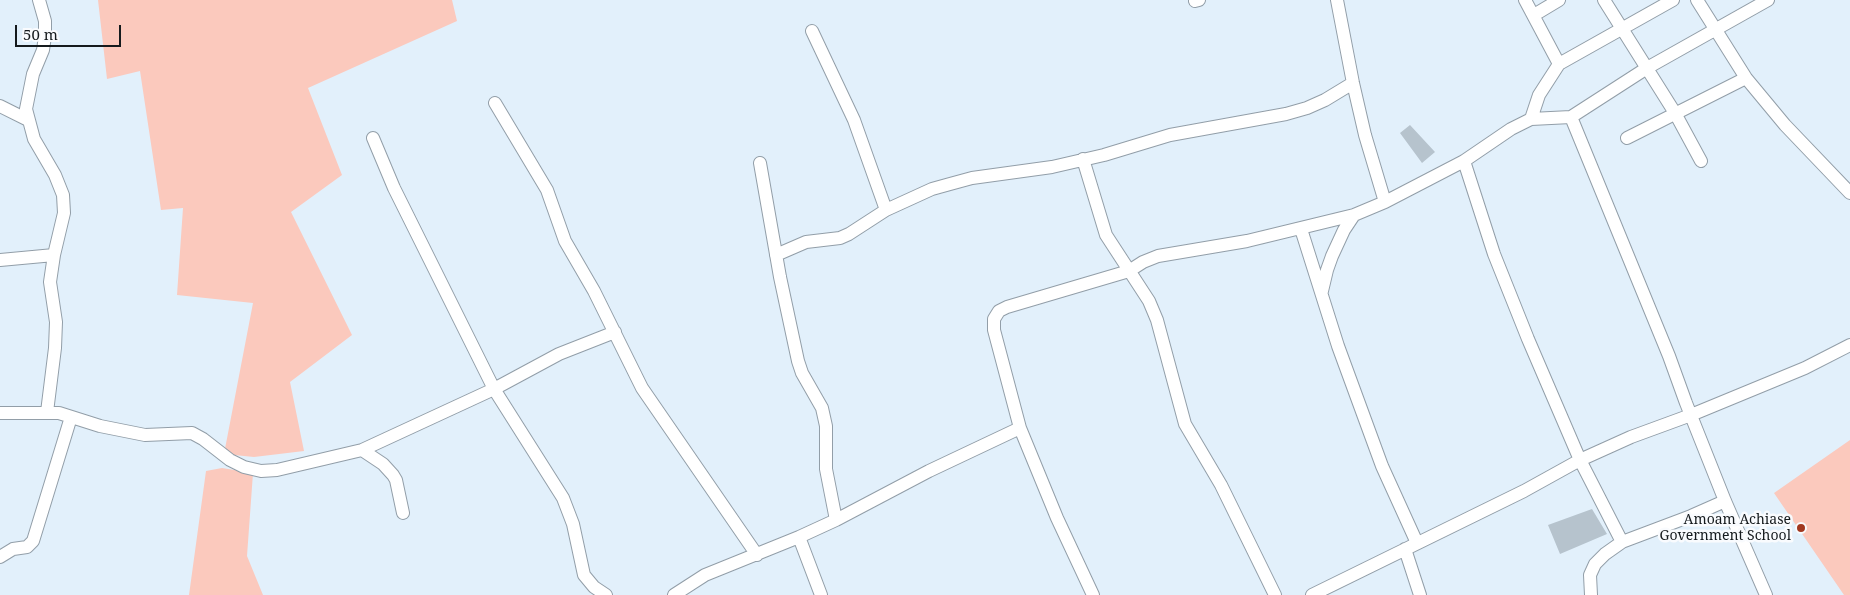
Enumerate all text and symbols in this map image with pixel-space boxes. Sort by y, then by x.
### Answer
scale bar [18,15,124,47]
text: 50 m [23,24,58,44]
place label: Amoam Achiase Government School [1659,512,1791,544]
marker: Amoam Achiase Government School [1795,522,1807,534]

